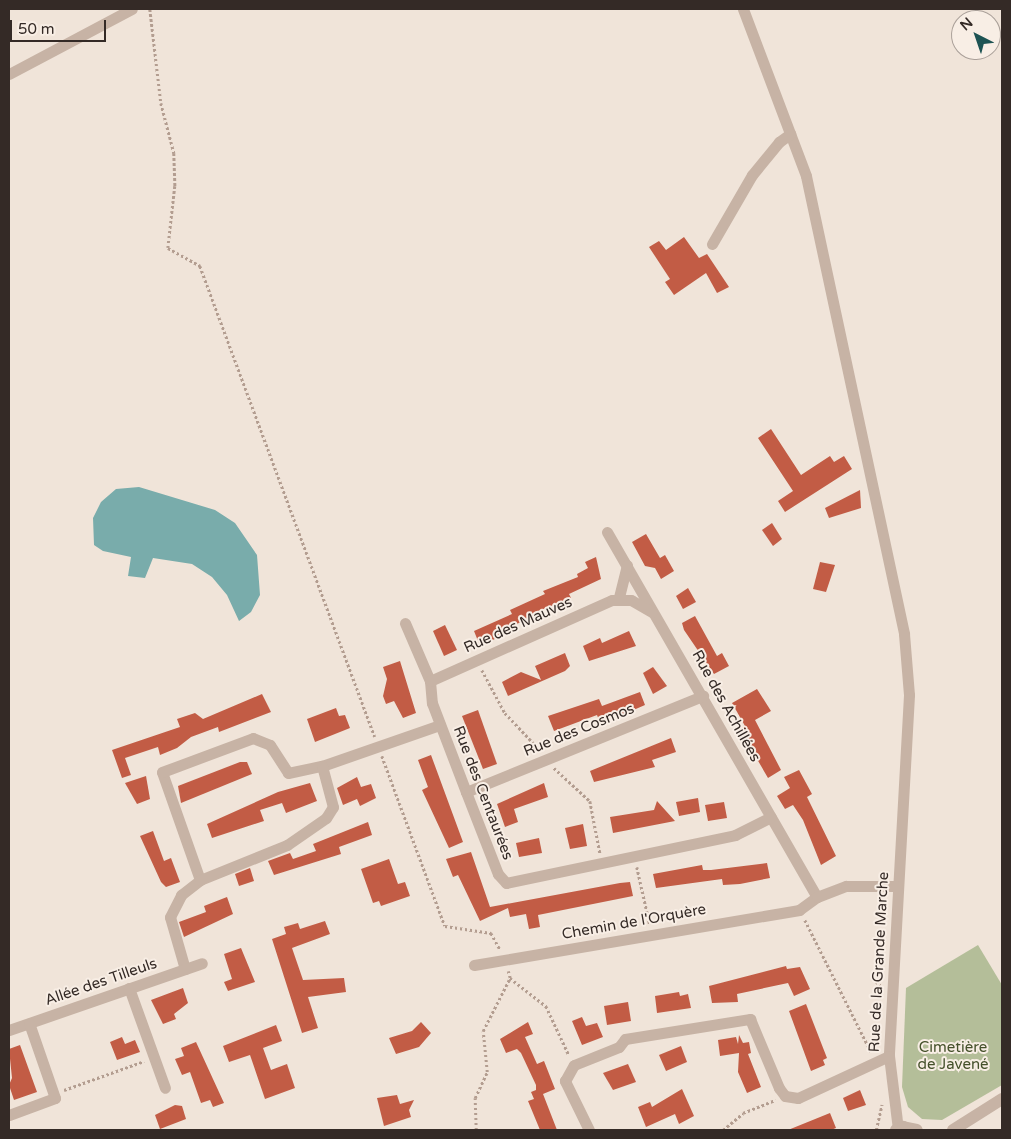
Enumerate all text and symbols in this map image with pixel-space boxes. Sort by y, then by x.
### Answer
scale bar [12,10,109,42]
north arrow [951,10,1001,60]
text: N [957,14,976,34]
text: 50 m [18,20,55,38]
street label: Rue des Mauves [461,593,575,657]
street label: Rue des Achillées [688,647,764,765]
street label: Rue des Cosmos [521,700,637,760]
street label: Rue des Centaurées [449,724,517,862]
street label: Rue de la Grande Marche [865,871,893,1053]
street label: Chemin de l'Orquère [560,900,708,944]
street label: Allée des Tilleuls [43,954,159,1010]
park label: Cimetière de Javené [917,1038,989,1073]

